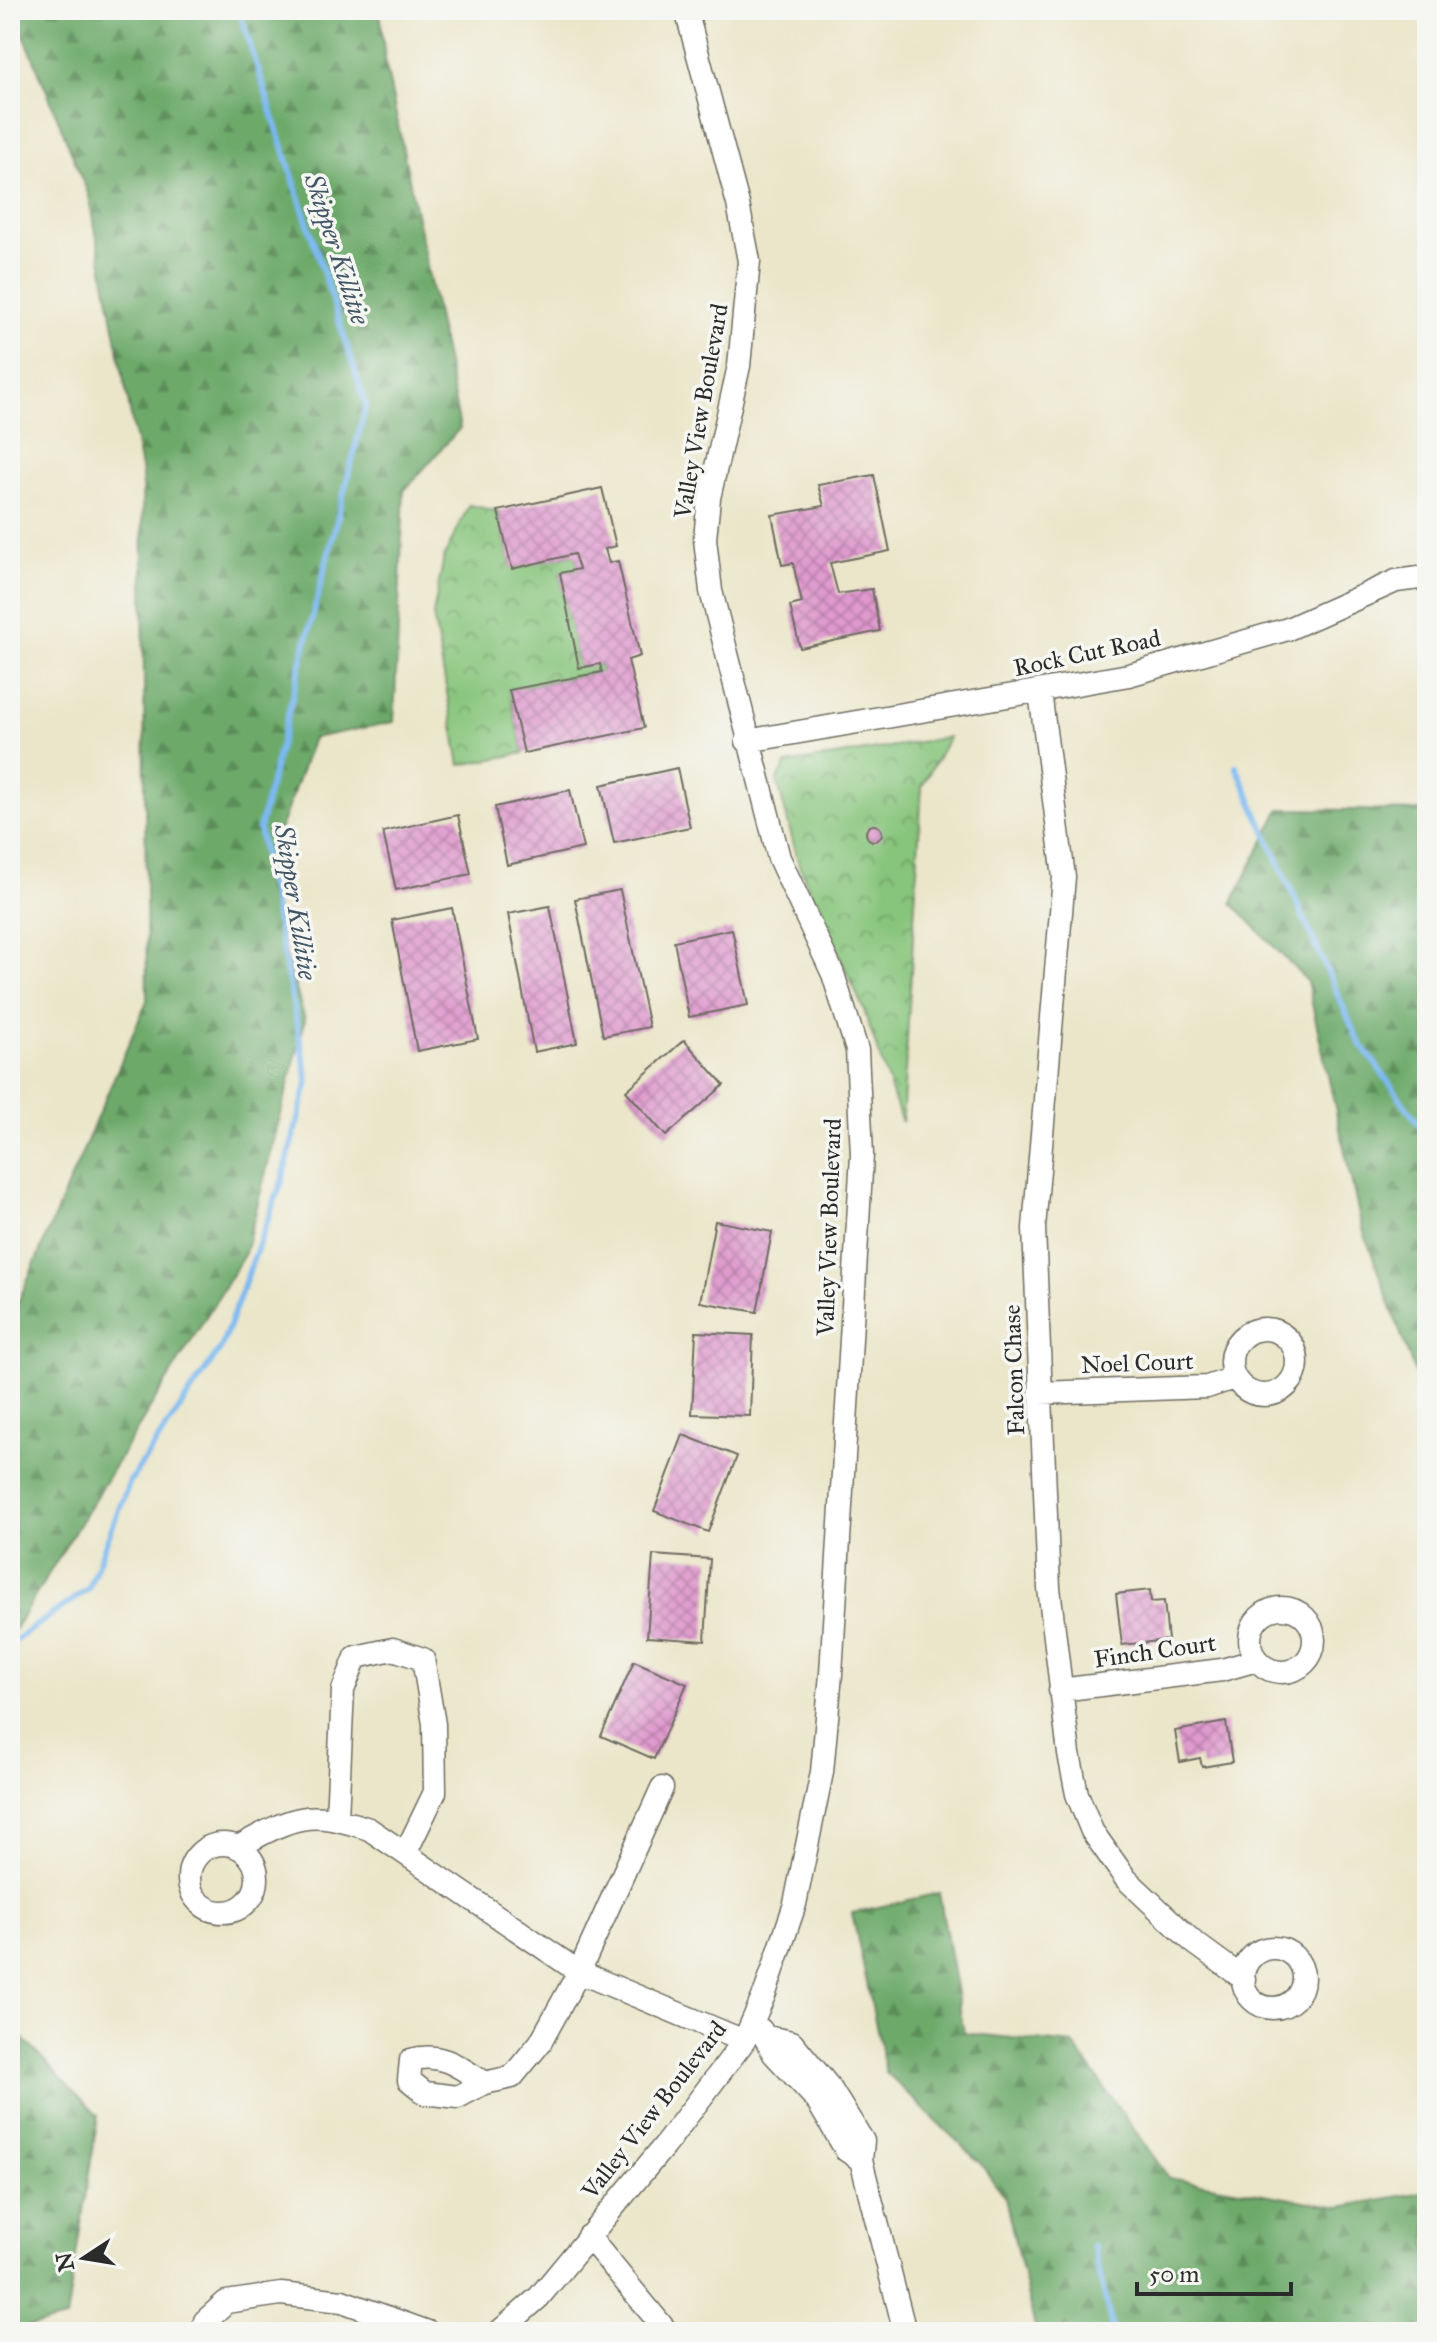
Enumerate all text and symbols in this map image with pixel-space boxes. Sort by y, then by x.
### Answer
water label: Skipper Killitie [296,169,377,330]
street label: Valley View Boulevard [667,301,735,522]
street label: Rock Cut Road [1011,623,1163,683]
water label: Skipper Killitie [267,821,324,983]
street label: Valley View Boulevard [810,1118,848,1337]
street label: Falcon Chase [997,1304,1031,1436]
street label: Noel Court [1080,1346,1194,1380]
street label: Finch Court [1092,1628,1218,1674]
street label: Valley View Boulevard [574,2015,733,2206]
north arrow [44,2218,124,2298]
scale bar [1137,2246,1291,2296]
text: N [50,2250,80,2274]
text: 50 m [1149,2259,1199,2289]

